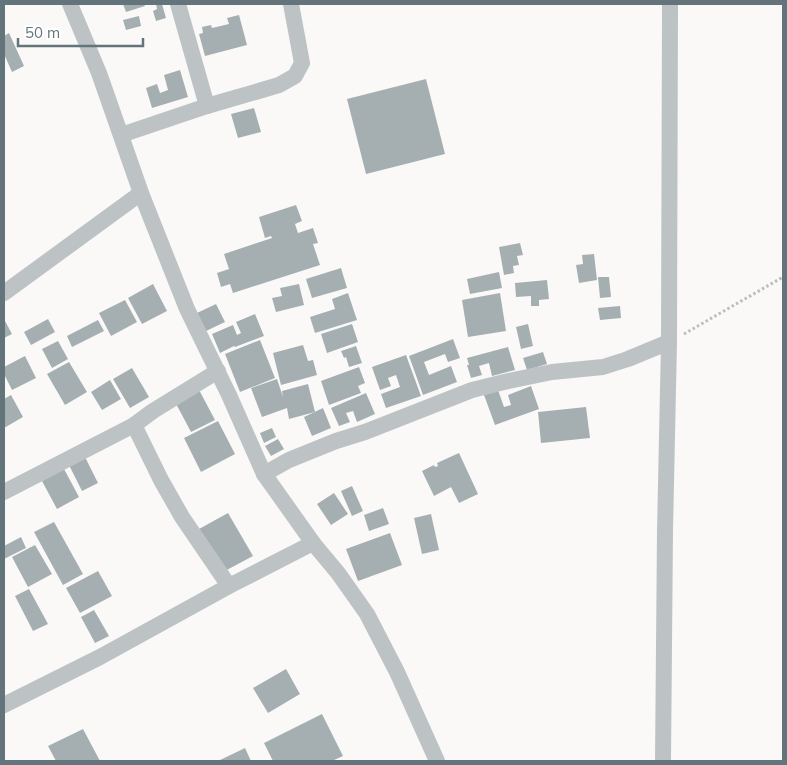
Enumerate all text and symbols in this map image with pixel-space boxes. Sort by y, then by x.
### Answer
scale bar [18,15,142,47]
text: 50 m [25,23,60,42]

